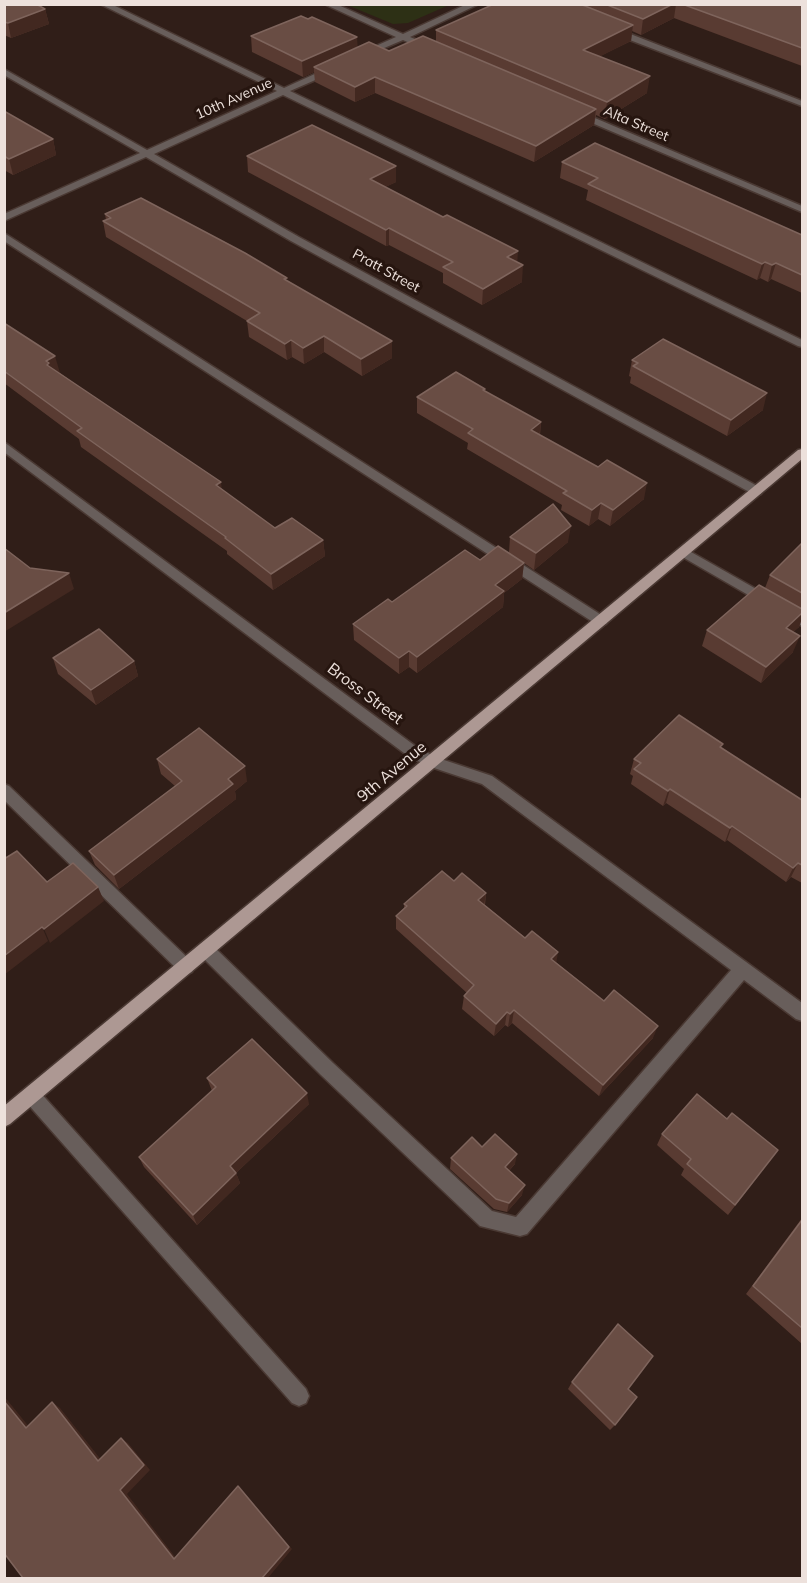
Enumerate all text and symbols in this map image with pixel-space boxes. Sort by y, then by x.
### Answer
street label: 10th Avenue [193,75,275,123]
street label: Alta Street [601,103,671,145]
street label: Pratt Street [349,246,423,296]
street label: Bross Street [323,659,407,729]
street label: 9th Avenue [353,737,431,807]

